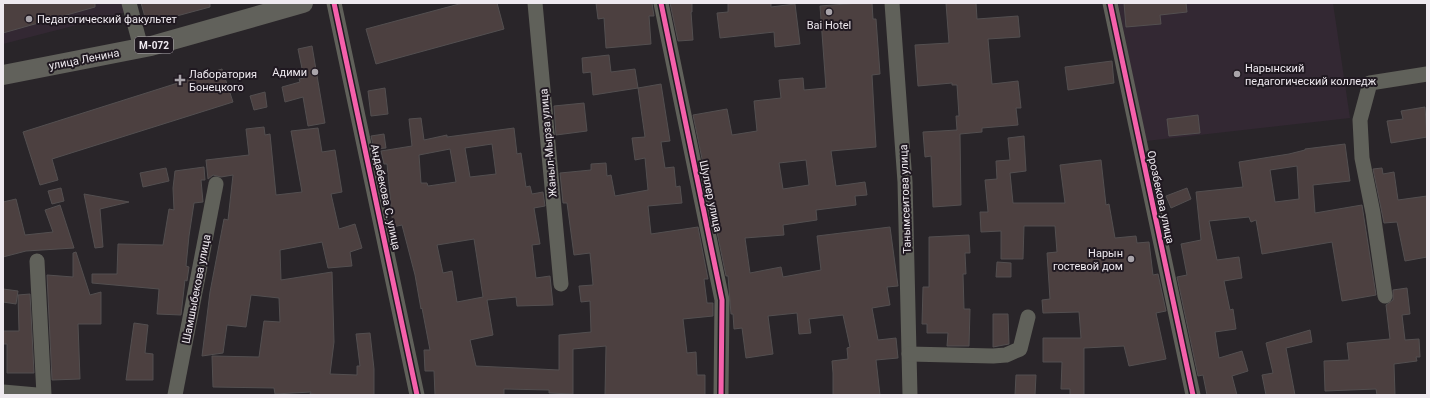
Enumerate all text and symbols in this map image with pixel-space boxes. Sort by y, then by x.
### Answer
marker: Bai Hotel [824,7,834,17]
place label: Педагогический факультет [37,13,177,26]
marker: Педагогический факультет [24,14,34,24]
place label: Bai Hotel [807,19,851,32]
road number: М-072 [135,37,173,53]
street label: улица Ленина [48,46,120,73]
place label: Нарынский педагогический колледж [1245,62,1377,88]
place label: Адими [272,66,307,79]
marker: Адими [310,67,320,77]
place label: Лаборатория Бонецкого [189,68,257,94]
marker: Нарынский педагогический колледж [1232,69,1242,79]
marker: Лаборатория Бонецкого [174,74,186,86]
street label: Жаныл-Мырза улица [537,88,560,198]
street label: Андабекова С. улица [368,143,403,251]
street label: Танымсеитова улица [897,144,914,254]
street label: Орозбекова улица [1144,149,1177,245]
street label: Шуллер улица [697,159,724,233]
street label: Шамшыбекова улица [180,233,213,345]
place label: Нарын гостевой дом [1053,247,1123,273]
marker: Нарын гостевой дом [1126,254,1136,264]

